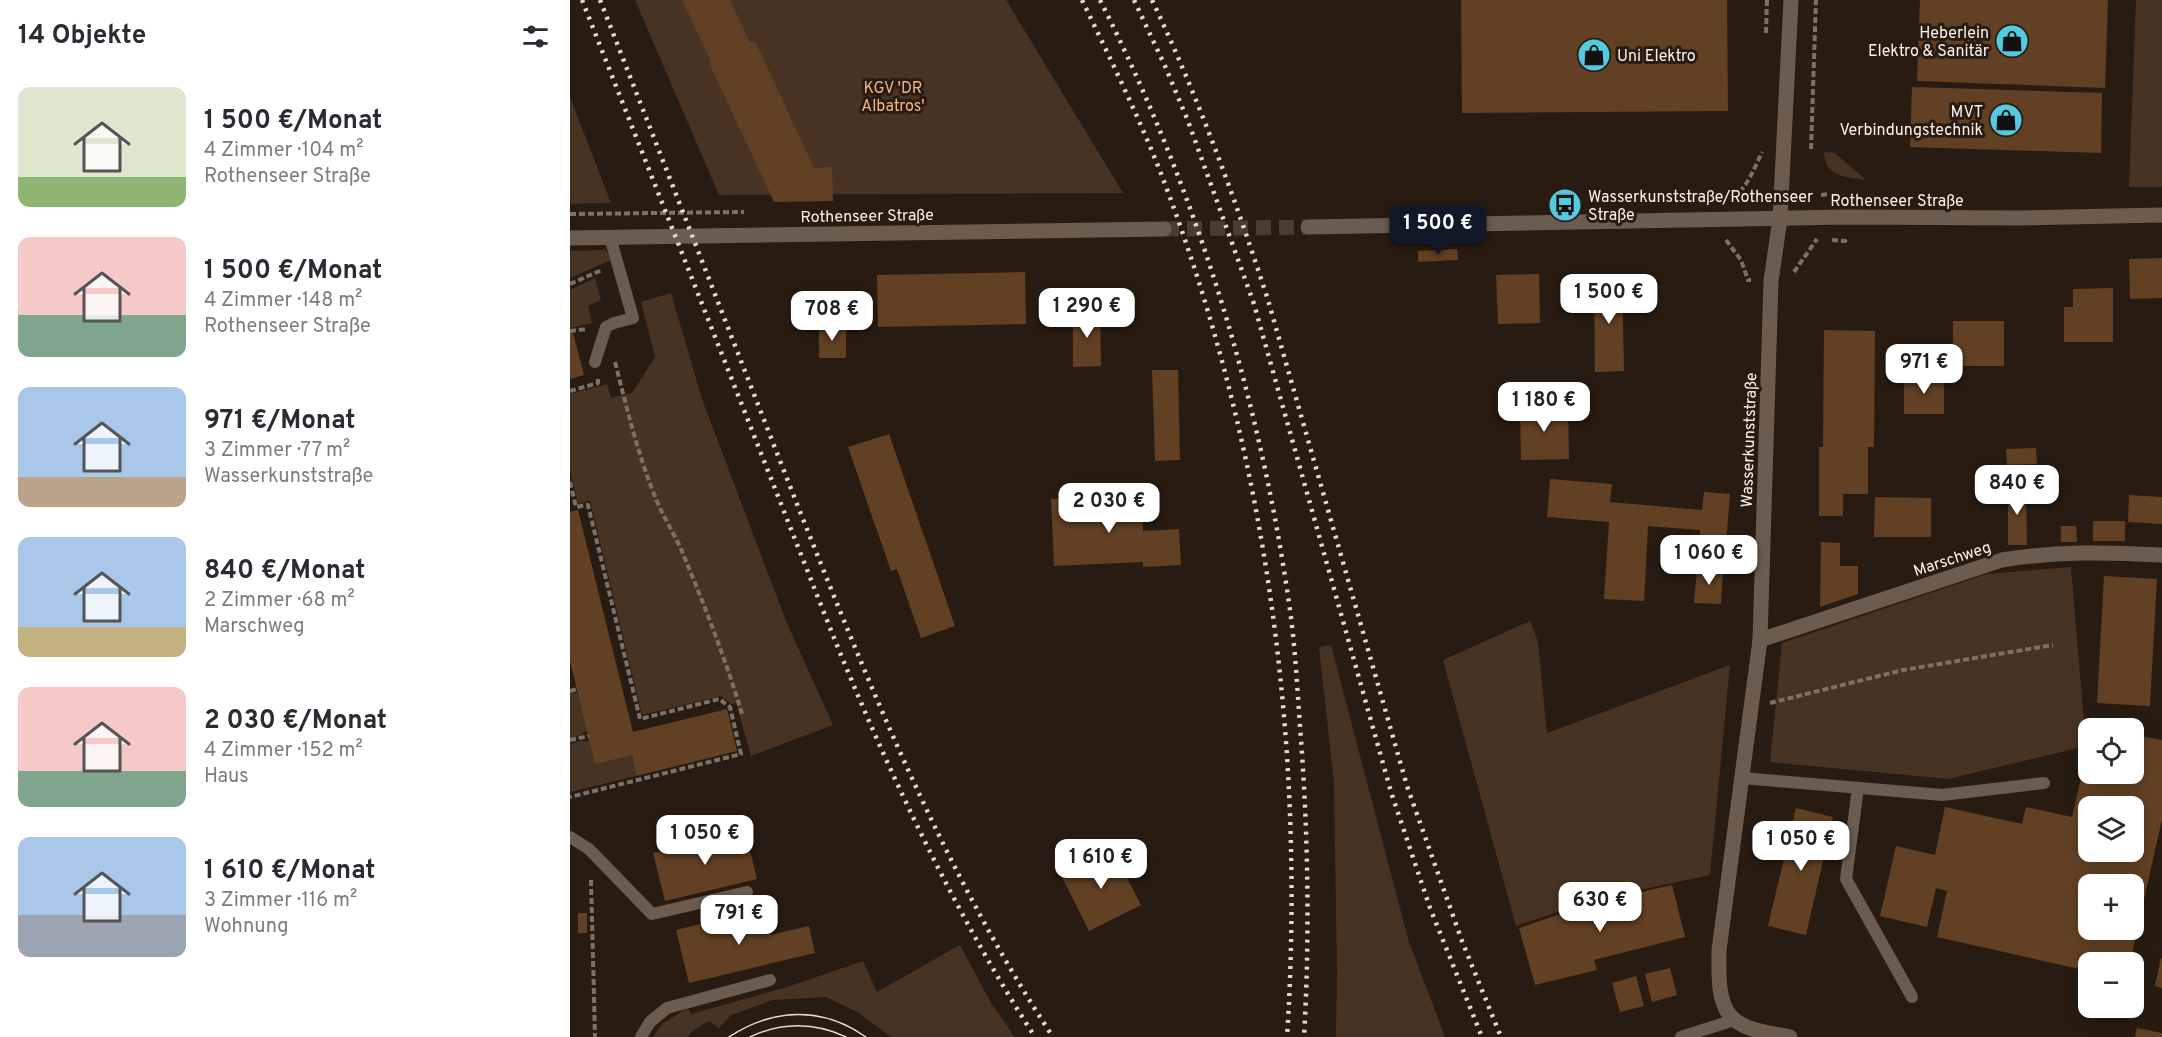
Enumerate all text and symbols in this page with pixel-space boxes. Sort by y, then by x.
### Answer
text: 14 Objekte [18,20,146,53]
icon: filters [519,20,552,53]
shop icon: Heberlein Elektro & Sanitär [1994,23,2030,59]
place label: Heberlein Elektro & Sanitär [1868,24,1989,62]
shop icon: Uni Elektro [1576,37,1612,73]
place label: Uni Elektro [1617,47,1696,67]
park label: KGV 'DR Albatros' [861,79,925,117]
shop icon: MVT Verbindungstechnik [1988,102,2024,138]
place label: MVT Verbindungstechnik [1840,103,1983,141]
text: 1 500 €/Monat [204,105,382,138]
icon: home [66,111,138,183]
text: 4 Zimmer · 104 m² [204,138,363,164]
text: Rothenseer Straße [204,164,371,190]
bus stop icon: Wasserkunststraße/Rothenseer Straße [1547,187,1583,223]
place label: Wasserkunststraße/Rothenseer Straße [1588,188,1813,226]
street label: Rothenseer Straße [1830,192,1964,212]
pin: 1 500 € [1383,205,1493,256]
street label: Rothenseer Straße [800,206,934,228]
text: 1 500 € [1403,211,1473,237]
text: 1 500 €/Monat [204,255,382,288]
icon: home [66,261,138,333]
pin: 1 500 € [1554,274,1664,325]
text: 1 500 € [1574,280,1644,306]
text: 4 Zimmer · 148 m² [204,288,362,314]
pin: 1 290 € [1032,288,1142,339]
pin: 708 € [790,291,874,342]
text: 1 290 € [1053,294,1121,320]
text: 708 € [805,297,859,323]
text: Rothenseer Straße [204,314,371,340]
pin: 971 € [1882,344,1966,395]
text: 971 € [1900,350,1948,376]
street label: Wasserkunststraße [1738,372,1762,508]
pin: 1 180 € [1489,382,1599,433]
text: 1 180 € [1512,388,1576,414]
text: 971 €/Monat [204,405,356,438]
icon: home [66,411,138,483]
text: 3 Zimmer · 77 m² [204,438,350,464]
text: Wasserkunststraße [204,464,373,490]
pin: 840 € [1975,465,2059,516]
text: 840 € [1989,471,2045,497]
pin: 2 030 € [1054,483,1164,534]
text: 2 030 € [1073,489,1145,515]
pin: 1 060 € [1654,535,1764,586]
street label: Marschweg [1911,538,1994,582]
text: 1 060 € [1674,541,1744,567]
text: 840 €/Monat [204,555,365,588]
icon: home [66,561,138,633]
text: 2 Zimmer · 68 m² [204,588,355,614]
text: Marschweg [204,614,305,640]
text: 2 030 €/Monat [204,705,387,738]
icon: home [66,711,138,783]
map controls [2078,718,2144,1018]
button: locate [2078,718,2144,784]
text: 4 Zimmer · 152 m² [204,738,363,764]
text: Haus [204,764,249,790]
button: layers [2078,796,2144,862]
pin: 1 050 € [650,815,760,866]
text: 1 050 € [670,821,740,847]
pin: 1 050 € [1746,821,1856,872]
text: 1 050 € [1766,827,1836,853]
pin: 1 610 € [1046,839,1156,890]
text: 1 610 € [1069,845,1133,871]
text: 1 610 €/Monat [204,855,376,888]
icon: home [66,861,138,933]
button: + [2078,874,2144,940]
pin: 630 € [1558,882,1642,933]
text: 3 Zimmer · 116 m² [204,888,357,914]
text: 630 € [1573,888,1627,914]
pin: 791 € [697,895,781,946]
text: 791 € [715,901,763,927]
text: Wohnung [204,914,289,940]
button: − [2078,952,2144,1018]

